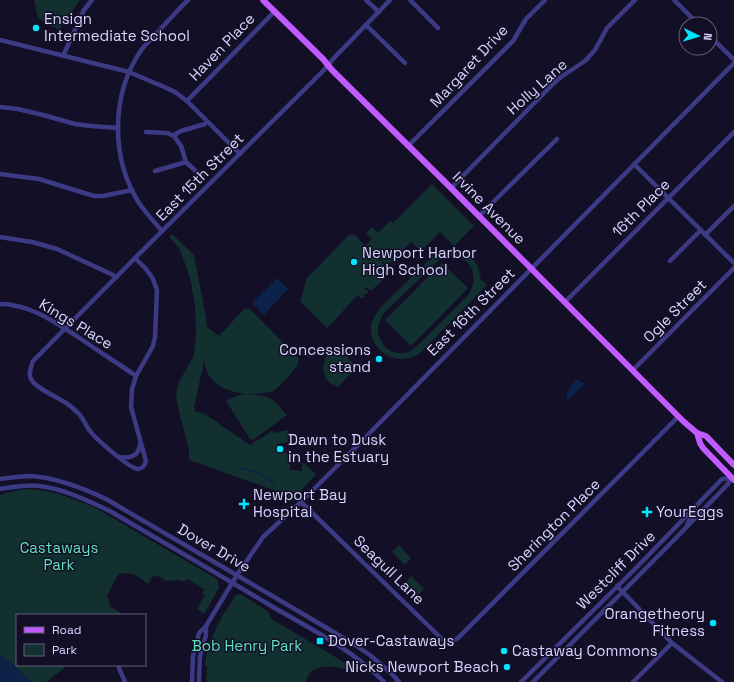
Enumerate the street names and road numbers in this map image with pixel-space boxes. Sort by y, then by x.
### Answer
street label: Haven Place [185,9,259,84]
street label: Margaret Drive [426,20,512,111]
street label: Holly Lane [503,55,571,119]
street label: East 15th Street [152,129,248,225]
street label: Irvine Avenue [449,167,530,248]
street label: 16th Place [608,175,674,241]
street label: East 16th Street [423,264,519,360]
street label: Ogle Street [639,275,710,346]
street label: Kings Place [36,294,117,353]
street label: Sherington Place [503,474,604,575]
street label: Dover Drive [174,519,254,576]
street label: Westcliff Drive [572,526,659,613]
street label: Seagull Lane [350,531,429,608]

